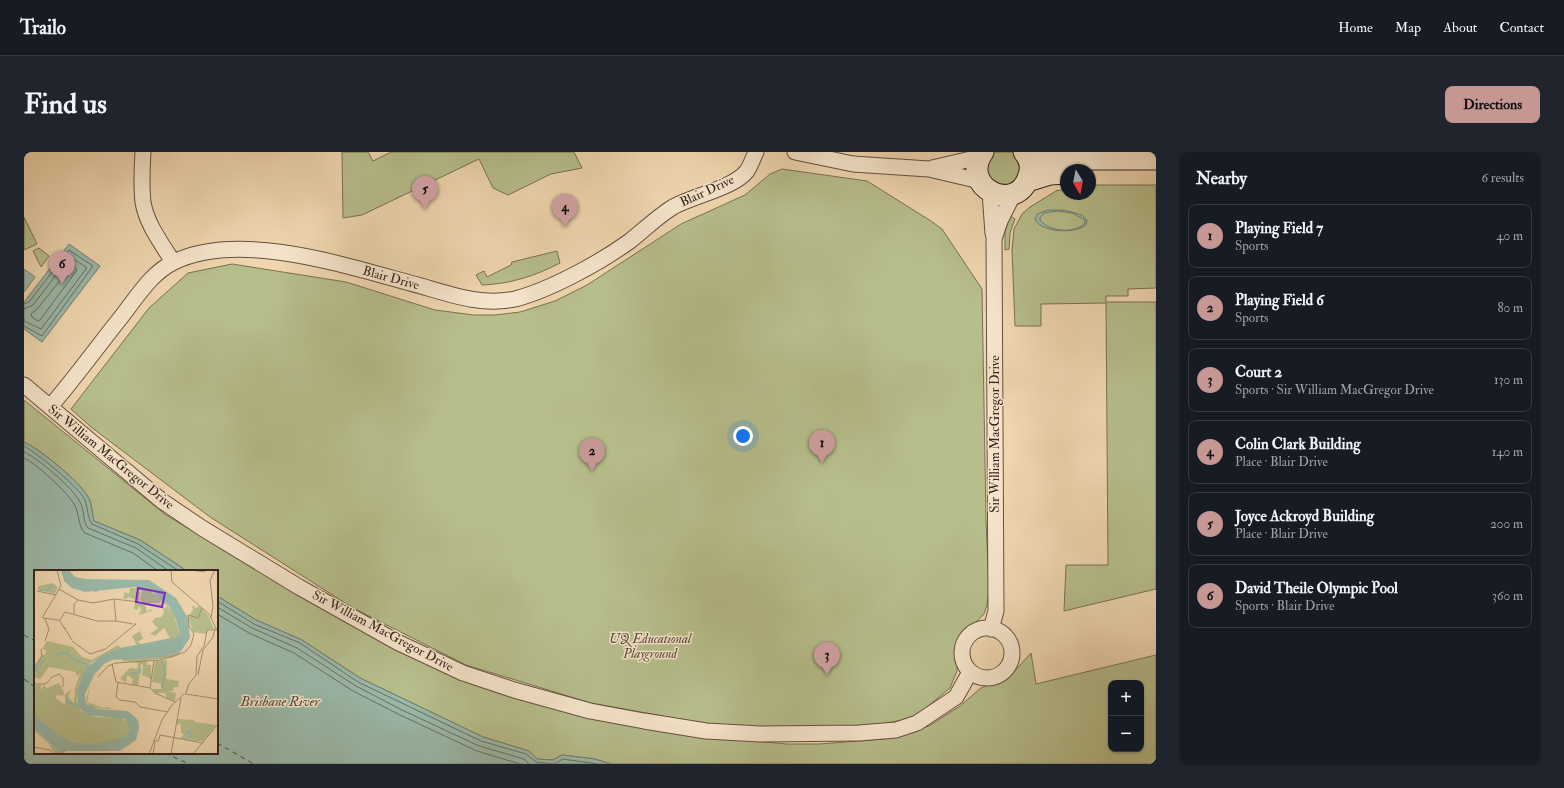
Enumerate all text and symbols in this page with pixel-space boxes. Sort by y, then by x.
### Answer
text: Trailo [20,16,66,40]
text: Home [1338,19,1373,36]
text: Map [1395,19,1421,36]
text: About [1443,19,1477,36]
text: Contact [1499,19,1544,36]
button: Directions [1445,86,1540,123]
text: Find us [24,87,107,122]
north arrow [1060,164,1096,200]
text: Nearby [1196,168,1247,189]
text: 6 results [1481,170,1524,186]
street label: Blair Drive [677,171,737,210]
pin: 5 [412,176,438,209]
pin: 4 [552,194,578,227]
text: Playing Field 7 [1235,219,1323,238]
text: 1 [1208,228,1212,244]
text: 40 m [1497,228,1523,244]
text: Sports [1235,238,1269,254]
pin: 6 [49,251,75,284]
street label: Blair Drive [361,263,422,293]
text: Playing Field 6 [1235,291,1324,310]
text: 2 [1207,300,1213,316]
text: 80 m [1497,300,1523,316]
text: Sports [1235,310,1269,326]
street label: Sir William MacGregor Drive [987,355,1003,513]
text: Court 2 [1235,363,1282,382]
text: 3 [1208,372,1213,388]
text: 130 m [1494,372,1523,388]
text: Sports · Sir William MacGregor Drive [1235,382,1434,398]
street label: Sir William MacGregor Drive [45,401,178,513]
your location [733,426,753,446]
pin: 1 [809,430,835,463]
text: Colin Clark Building [1235,435,1361,454]
pin: 2 [579,438,605,471]
text: 4 [1206,444,1214,460]
text: 140 m [1492,444,1523,460]
text: Place · Blair Drive [1235,454,1328,470]
text: Joyce Ackroyd Building [1235,507,1374,526]
text: 5 [1207,516,1213,532]
text: 200 m [1490,516,1523,532]
text: Place · Blair Drive [1235,526,1328,542]
inset map [34,570,218,754]
text: David Theile Olympic Pool [1235,579,1398,598]
street label: Sir William MacGregor Drive [310,587,457,675]
text: 6 [1207,588,1213,604]
text: 360 m [1492,588,1523,604]
text: Sports · Blair Drive [1235,598,1335,614]
park label: UQ Educational Playground [609,631,692,662]
pin: 3 [814,642,840,675]
map controls [1108,680,1144,752]
button: + [1108,680,1144,716]
water label: Brisbane River [239,693,320,710]
button: − [1108,716,1144,752]

